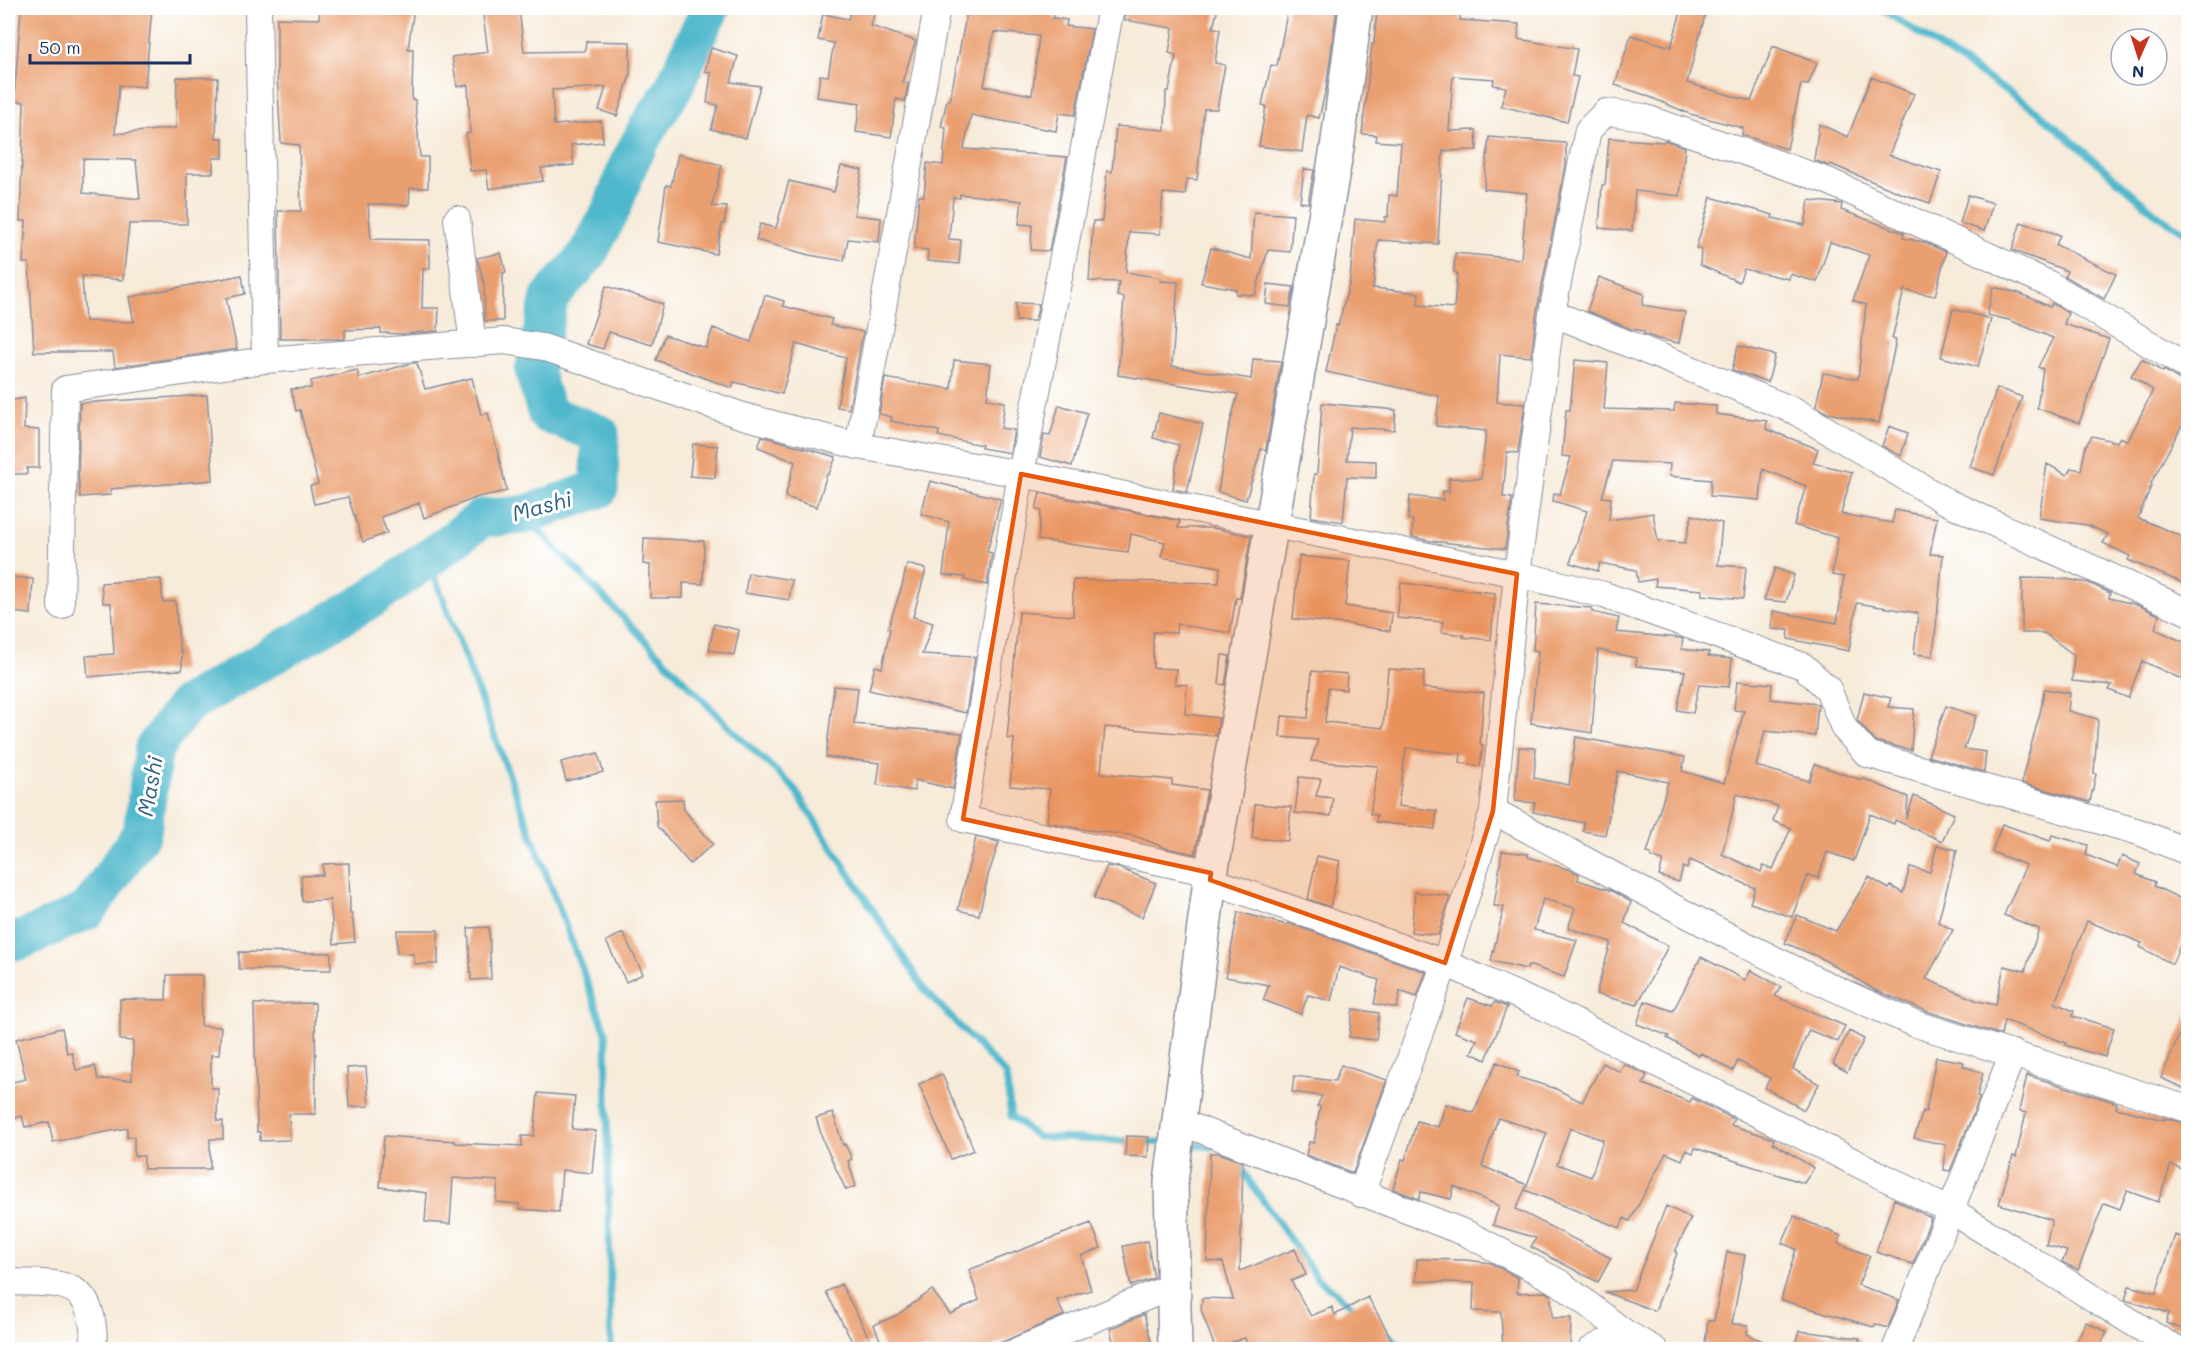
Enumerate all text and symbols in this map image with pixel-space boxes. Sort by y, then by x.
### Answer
scale bar [30,27,190,65]
north arrow [2109,27,2169,87]
text: 50 m [39,35,81,59]
text: N [2132,62,2145,83]
water label: Mashi [509,484,575,527]
water label: Mashi [130,753,169,819]

